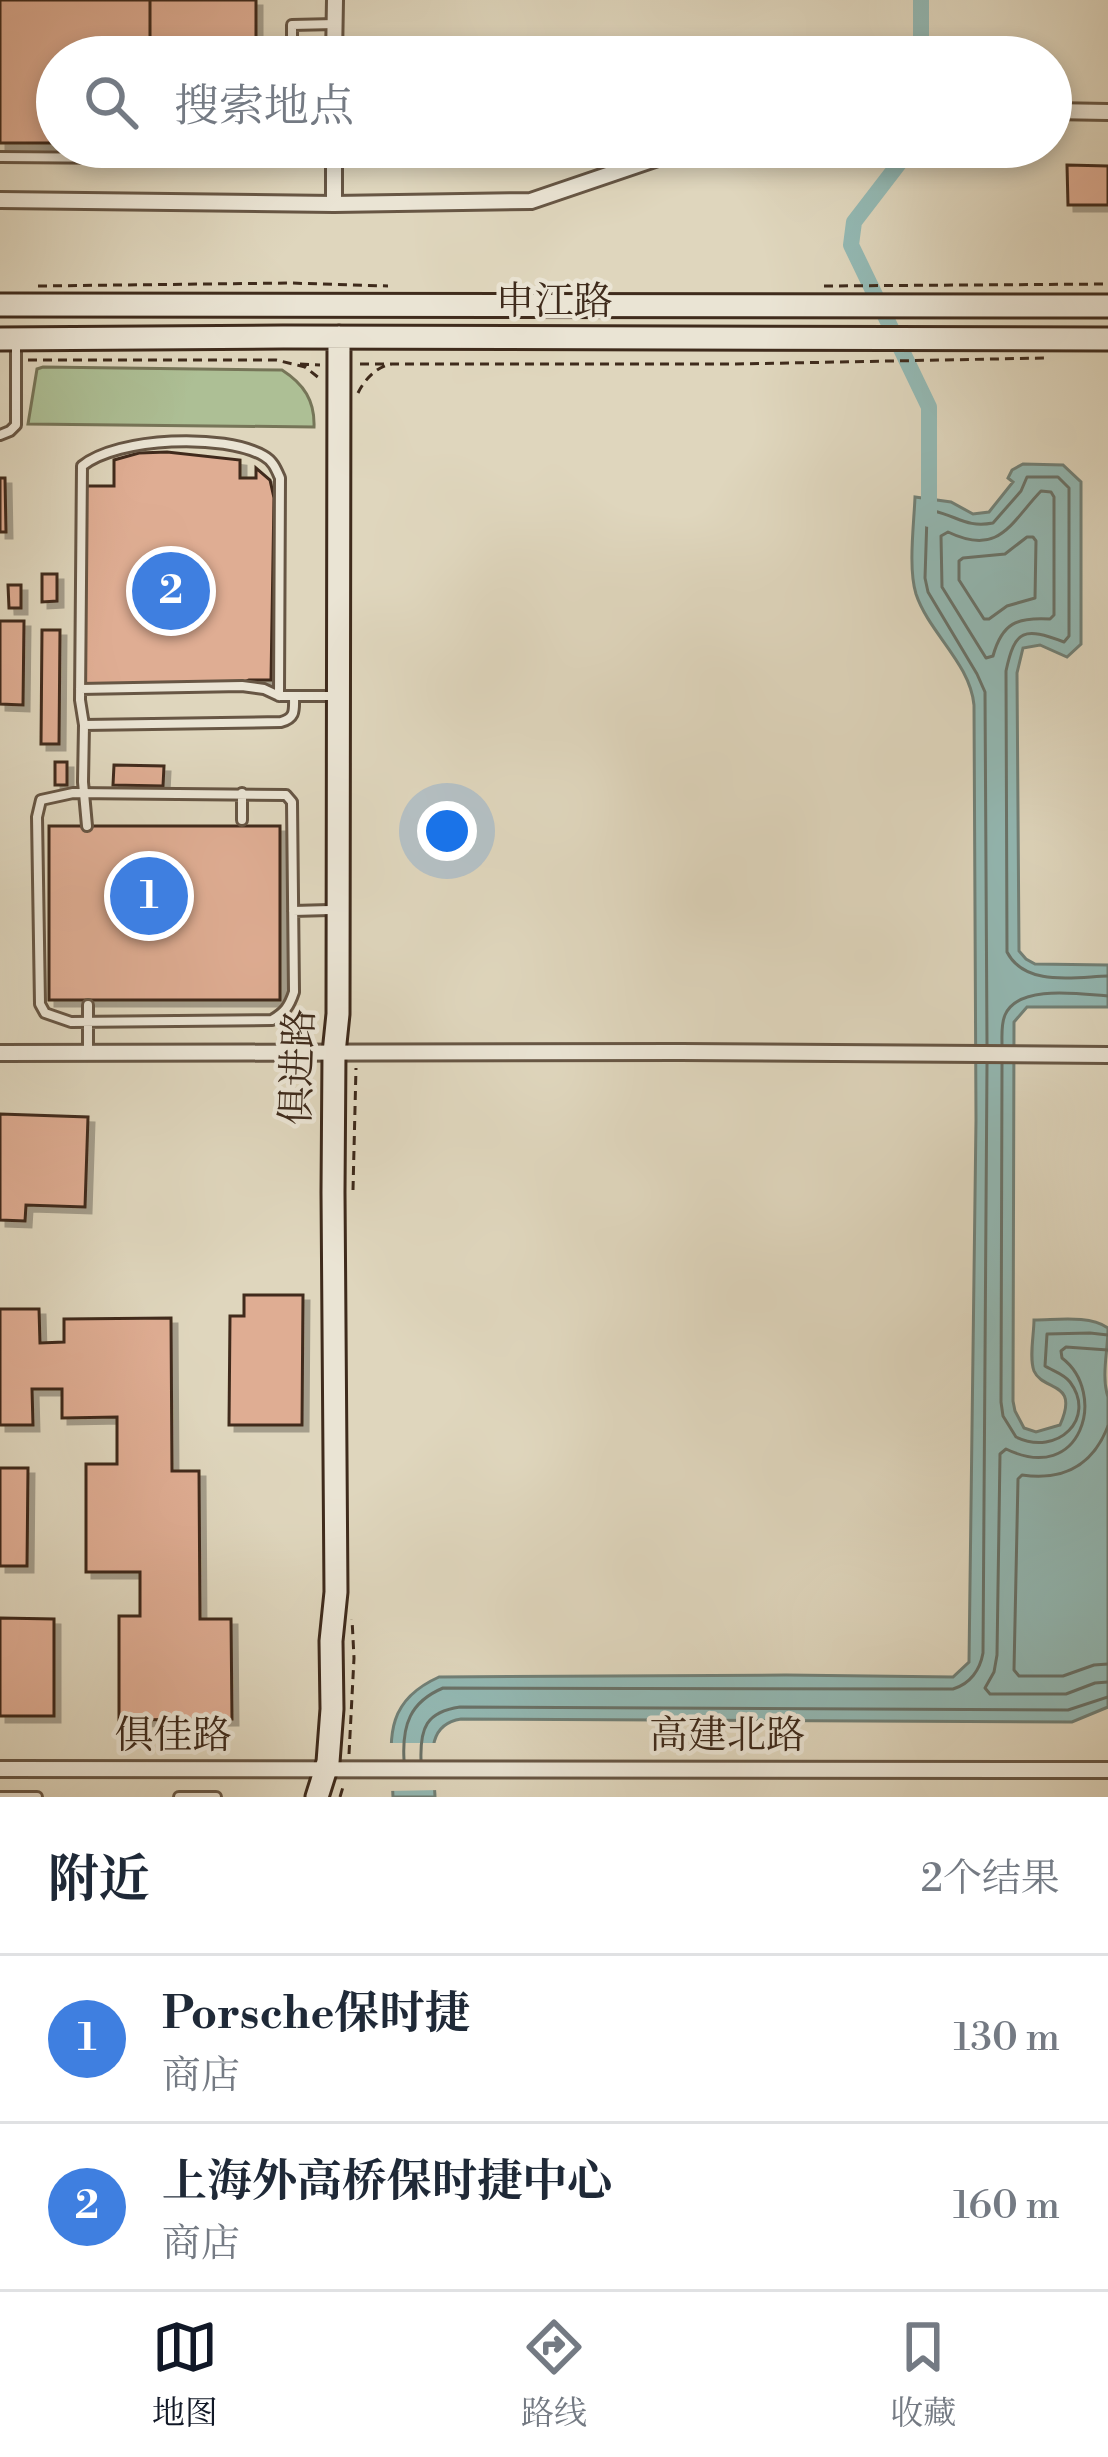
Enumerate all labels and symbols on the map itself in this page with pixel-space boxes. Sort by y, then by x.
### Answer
street label: 申江路 [495,278,613,327]
pin: 2 [132,546,210,636]
your location [417,801,477,861]
pin: 1 [110,851,188,941]
street label: 俱进路 [272,1008,326,1126]
street label: 俱佳路 [114,1712,232,1761]
street label: 高建北路 [649,1712,805,1761]

